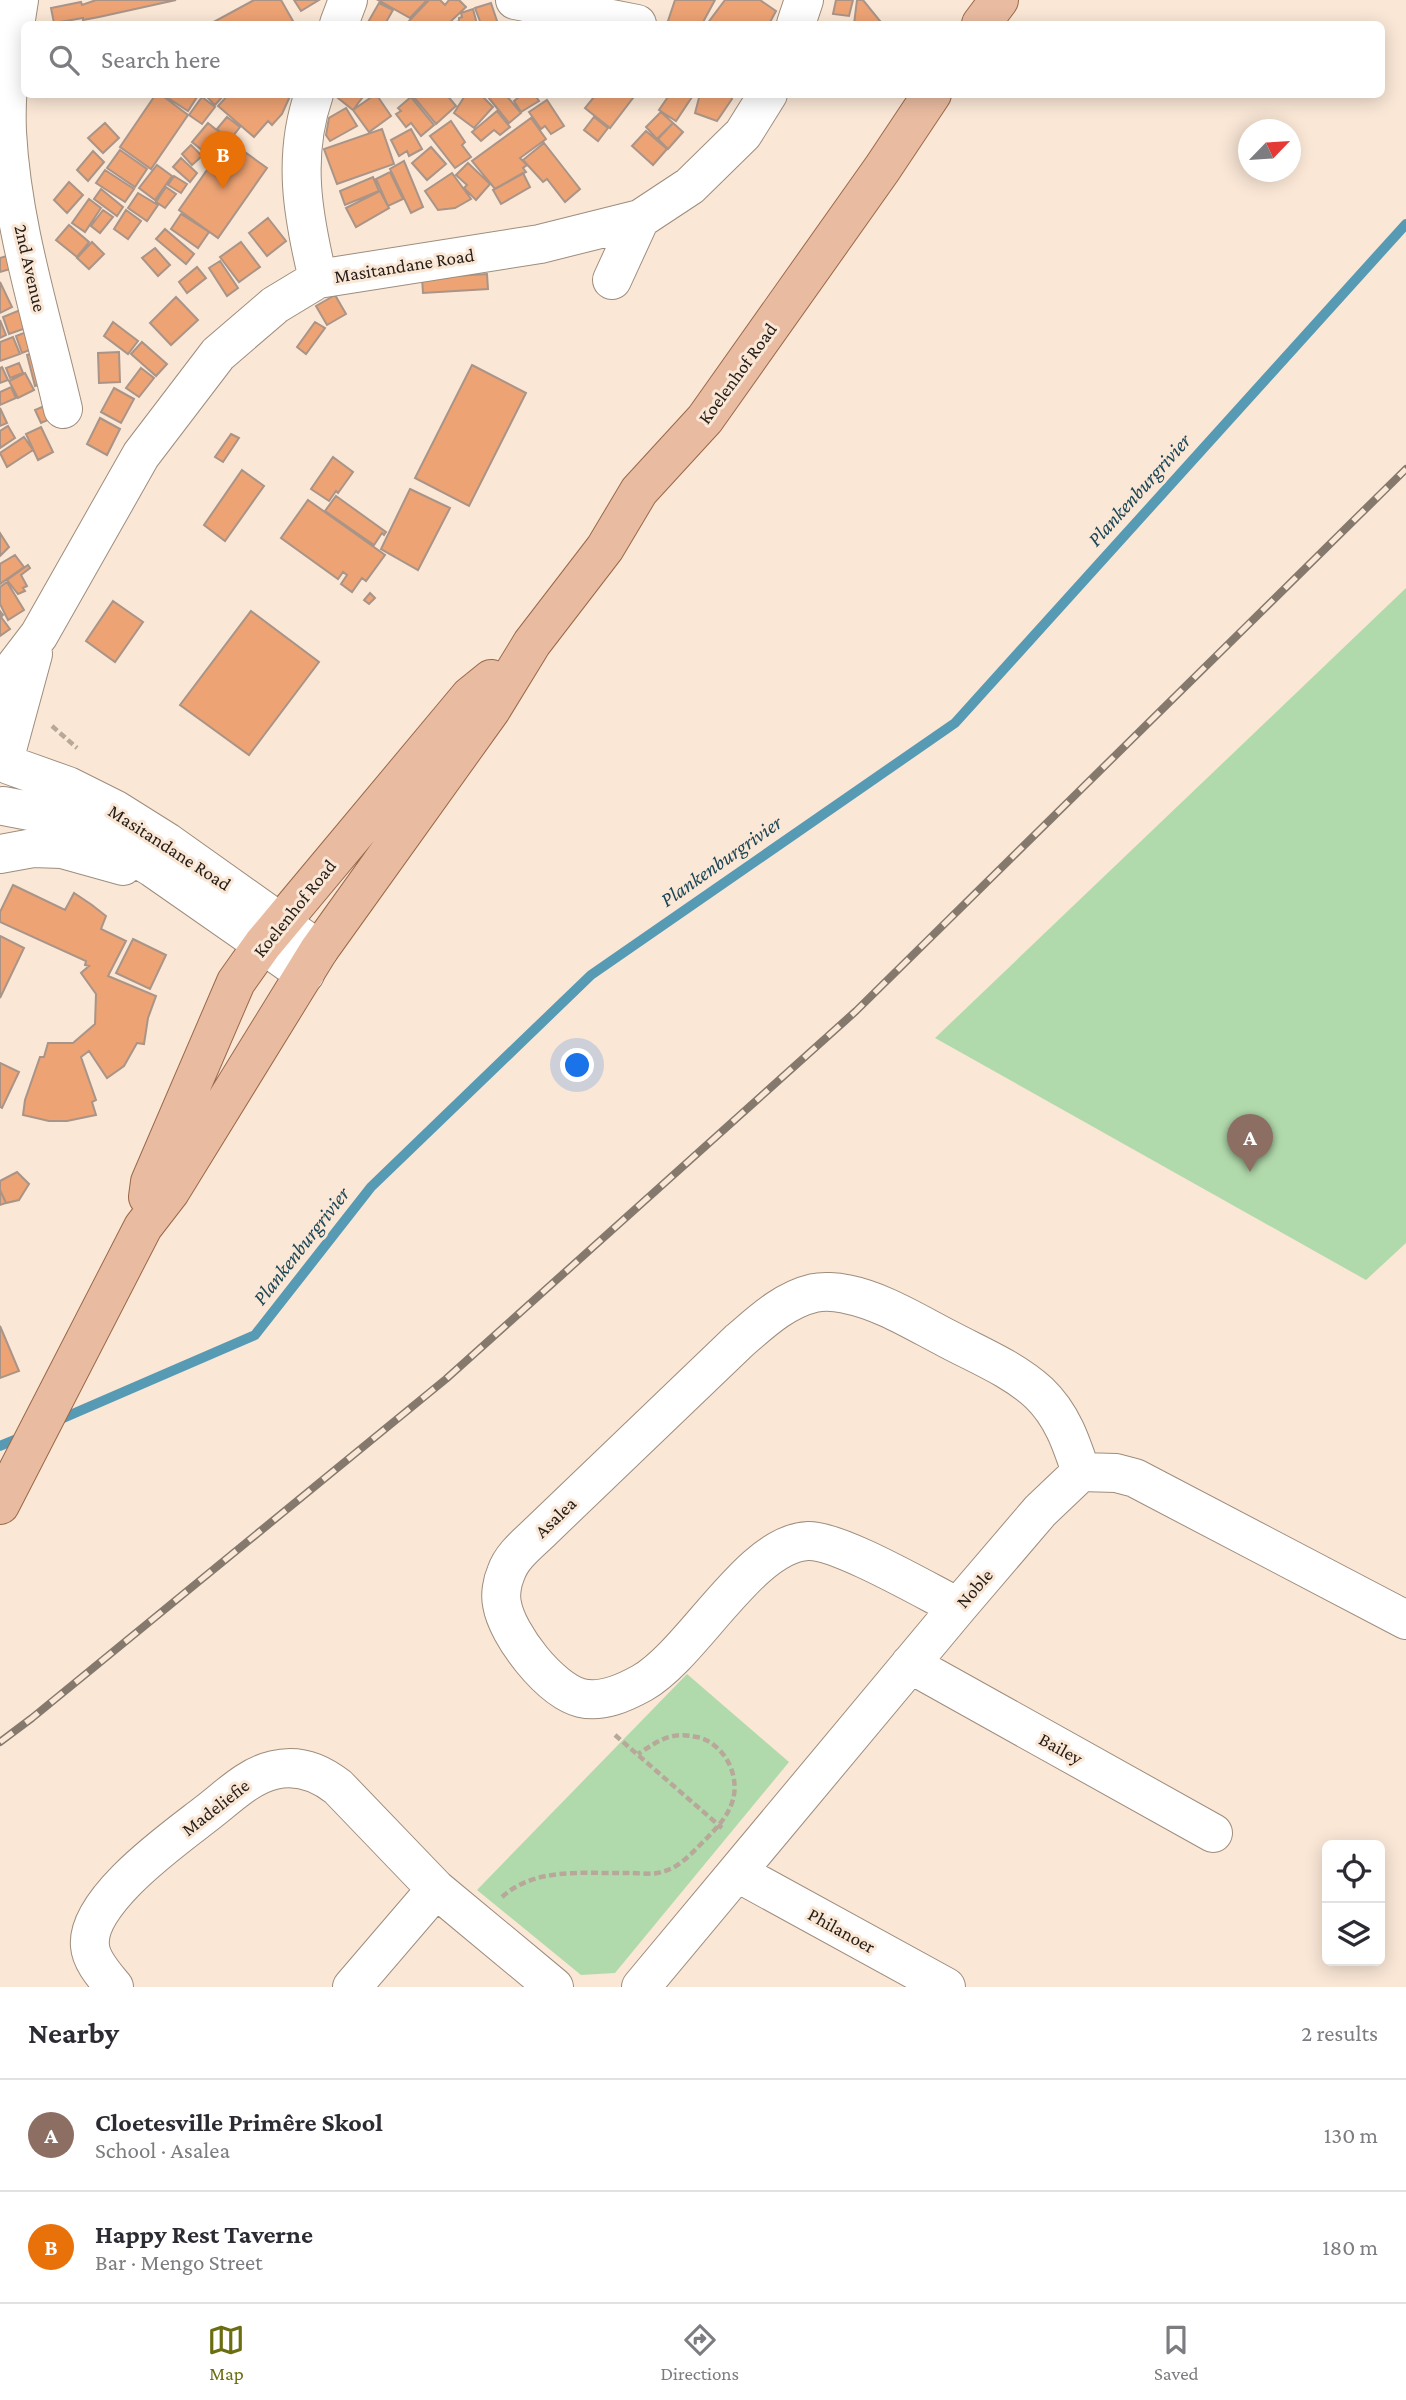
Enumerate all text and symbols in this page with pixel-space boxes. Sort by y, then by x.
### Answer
search box [21,21,1385,98]
icon: search [45,41,83,79]
text: Search here [101,45,220,74]
north arrow [1238,119,1301,182]
pin: B [200,131,246,189]
street label: 2nd Avenue [10,222,51,314]
street label: Masitandane Road [332,244,476,287]
street label: Koelenhof Road [694,319,781,428]
water label: Plankenburgrivier [1082,428,1196,551]
street label: Masitandane Road [105,800,235,895]
water label: Plankenburgrivier [656,810,787,912]
street label: Koelenhof Road [249,855,340,961]
your location [560,1048,594,1082]
pin: A [1227,1114,1273,1172]
water label: Plankenburgrivier [248,1182,355,1310]
street label: Asalea [530,1493,580,1542]
street label: Noble [952,1564,997,1612]
street label: Bailey [1035,1728,1086,1769]
street label: Madeliefie [177,1775,253,1840]
map controls [1322,1840,1385,1966]
button: locate [1322,1840,1385,1903]
street label: Philanoer [805,1903,879,1957]
button: layers [1322,1903,1385,1966]
text: Nearby [28,2016,119,2049]
text: 2 results [1301,2020,1378,2046]
text: Cloetesville Primêre Skool [95,2108,383,2137]
text: A [44,2122,58,2148]
text: 130 m [1324,2122,1378,2148]
text: School · Asalea [95,2137,230,2163]
text: Happy Rest Taverne [95,2220,313,2249]
text: B [44,2234,58,2260]
text: 180 m [1322,2234,1378,2260]
text: Bar · Mengo Street [95,2249,263,2275]
tab: Map [207,2321,245,2384]
tab: Directions [660,2321,739,2384]
tab: Saved [1154,2321,1199,2384]

